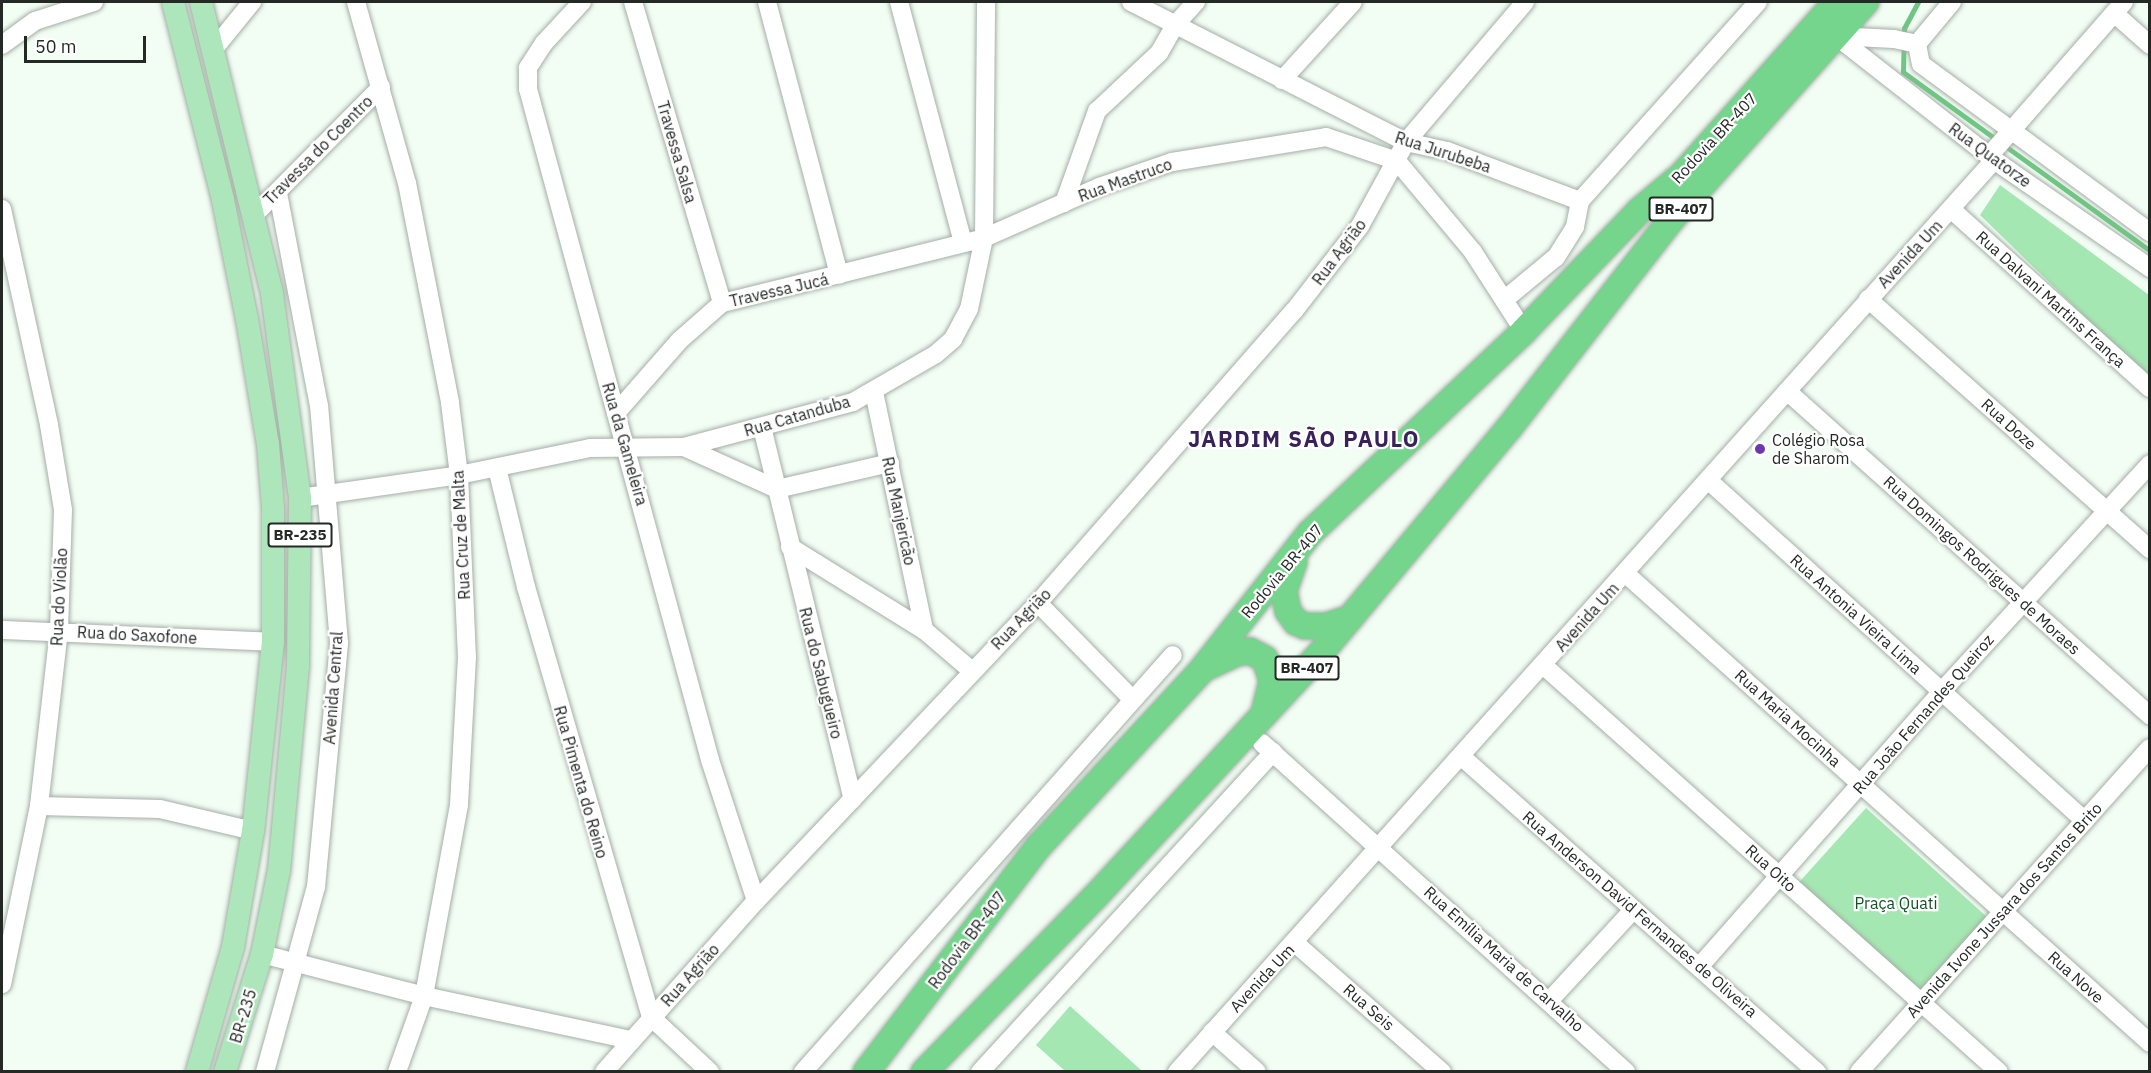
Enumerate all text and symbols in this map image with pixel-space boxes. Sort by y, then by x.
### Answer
scale bar [27,24,148,62]
text: 50 m [35,35,77,58]
street label: Rodovia BR-407 [1667,89,1761,187]
street label: Travessa do Coentro [260,92,376,208]
street label: Travessa Salsa [653,99,701,205]
street label: Rua Quatorze [1945,119,2035,191]
street label: Rua Jurubeba [1393,127,1493,177]
street label: Rua Mastruco [1076,154,1174,206]
road number: BR-407 [1648,197,1714,221]
street label: Rua Agrião [1308,215,1370,289]
street label: Avenida Um [1874,216,1946,292]
street label: Rua Dalvani Martins França [1972,227,2130,371]
street label: Travessa Jucá [728,269,830,311]
street label: Rua da Gameleira [598,380,652,508]
street label: Rua Catanduba [742,392,852,440]
street label: Rua Doze [1978,394,2040,454]
district label: JARDIM SÃO PAULO [1188,426,1420,452]
place label: Colégio Rosa de Sharom [1772,430,1865,468]
marker: Colégio Rosa de Sharom [1753,442,1767,456]
street label: Rua Manjericão [878,455,920,567]
street label: Rua Cruz de Malta [448,470,474,600]
street label: Rua Domingos Rodrigues de Moraes [1880,472,2084,658]
street label: Rodovia BR-407 [1237,520,1327,622]
road number: BR-235 [267,523,333,547]
street label: Rua do Violão [47,547,71,647]
street label: Rua Antonia Vieira Lima [1786,550,1926,678]
street label: Avenida Um [1551,579,1623,655]
street label: Rua Agrião [987,584,1055,654]
street label: Rua do Sabugueiro [795,605,847,741]
street label: Rua do Saxofone [76,622,198,648]
street label: Rua João Fernandes Queiroz [1849,630,1997,798]
street label: Avenida Central [319,631,347,745]
road number: BR-407 [1274,656,1340,680]
street label: Rua Maria Mocinha [1731,665,1845,771]
street label: Rua Pimenta do Reino [550,703,612,861]
street label: Avenida Ivone Jussara dos Santos Brito [1902,798,2106,1022]
street label: Rua Anderson David Fernandes de Oliveira [1519,807,1761,1021]
street label: Rua Oito [1742,840,1800,896]
street label: Rua Emília Maria de Carvalho [1420,882,1588,1036]
street label: Rodovia BR-407 [924,888,1010,992]
park label: Praça Quati [1855,893,1937,913]
street label: Rua Agrião [657,940,723,1010]
street label: Avenida Um [1226,940,1298,1016]
street label: Rua Nove [2044,947,2108,1007]
street label: Rua Seis [1339,980,1399,1034]
street label: BR-235 [226,987,260,1045]

